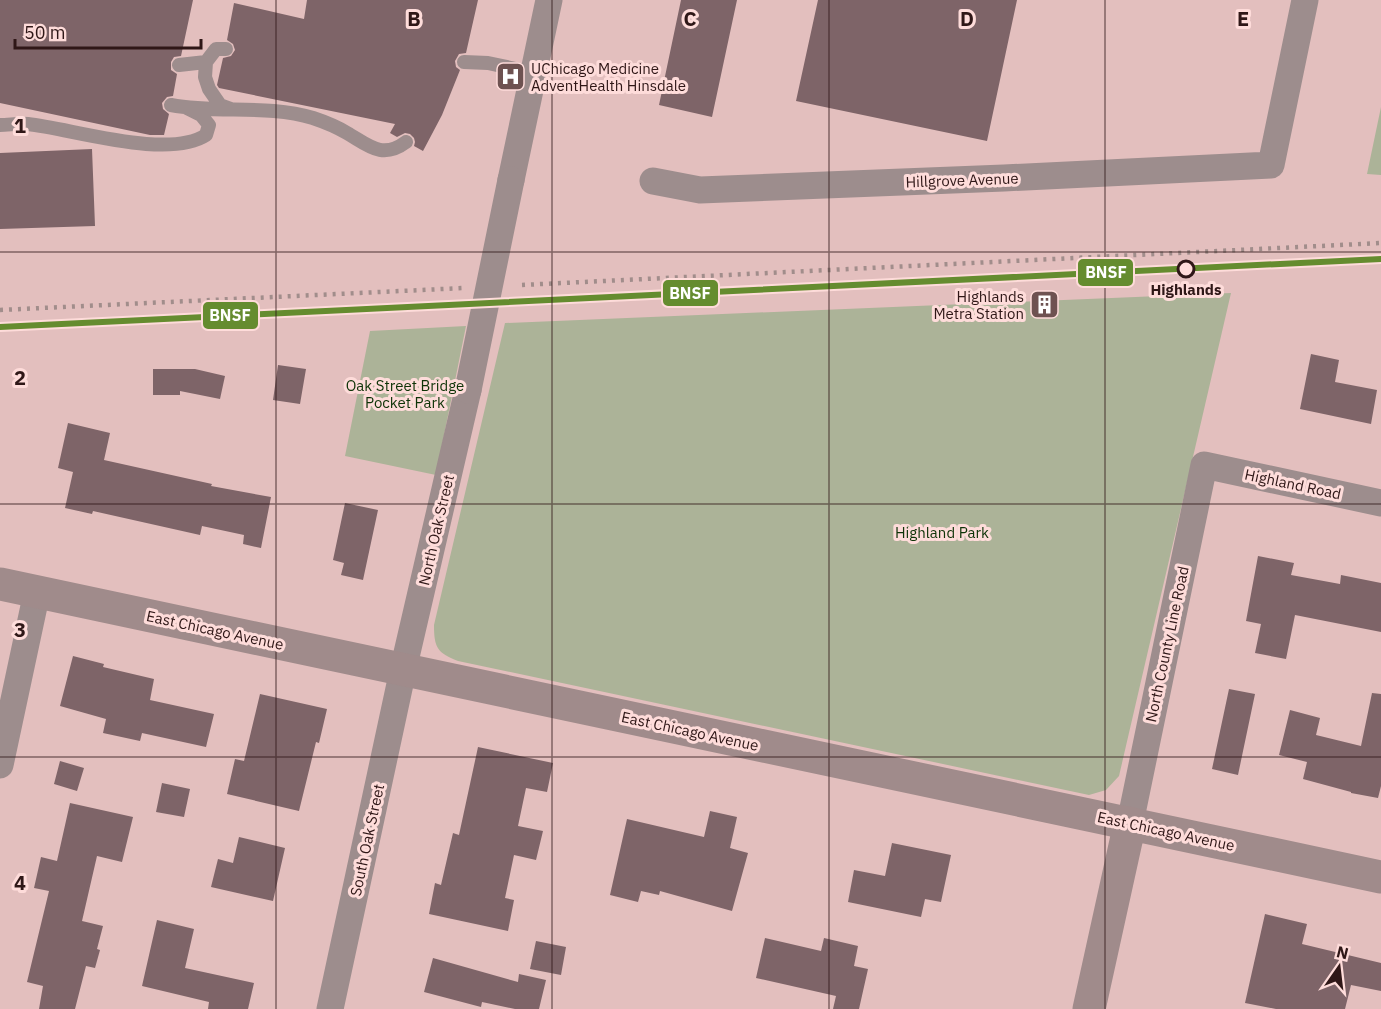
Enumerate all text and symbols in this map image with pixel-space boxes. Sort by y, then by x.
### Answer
text: B [407,5,421,32]
text: C [683,5,697,32]
text: D [960,5,974,32]
text: E [1237,5,1249,32]
scale bar [15,12,201,50]
text: 50 m [24,21,66,44]
place label: UChicago Medicine AdventHealth Hinsdale [531,59,686,95]
hospital icon: UChicago Medicine AdventHealth Hinsdale [494,61,526,93]
text: 1 [14,112,26,139]
street label: Hillgrove Avenue [905,169,1019,191]
line badge: BNSF [1077,258,1134,287]
marker: Highlands [1177,260,1195,278]
text: BNSF [1085,262,1127,282]
line badge: BNSF [662,279,719,307]
place label: Highlands [1150,280,1222,299]
text: BNSF [669,283,711,303]
place label: Highlands Metra Station [933,287,1024,323]
building icon: Highlands Metra Station [1029,289,1061,321]
line badge: BNSF [202,301,259,330]
text: BNSF [209,305,251,325]
text: 2 [14,364,26,391]
park label: Oak Street Bridge Pocket Park [346,376,464,412]
street label: Highland Road [1243,465,1343,503]
street label: North Oak Street [414,473,458,587]
park label: Highland Park [895,523,989,542]
street label: North County Line Road [1141,564,1193,724]
street label: East Chicago Avenue [145,606,285,654]
text: 3 [14,616,26,643]
street label: East Chicago Avenue [620,707,760,755]
street label: South Oak Street [346,782,388,898]
street label: East Chicago Avenue [1096,807,1236,855]
text: 4 [14,869,26,896]
north arrow [1309,937,1369,997]
text: N [1335,941,1351,964]

